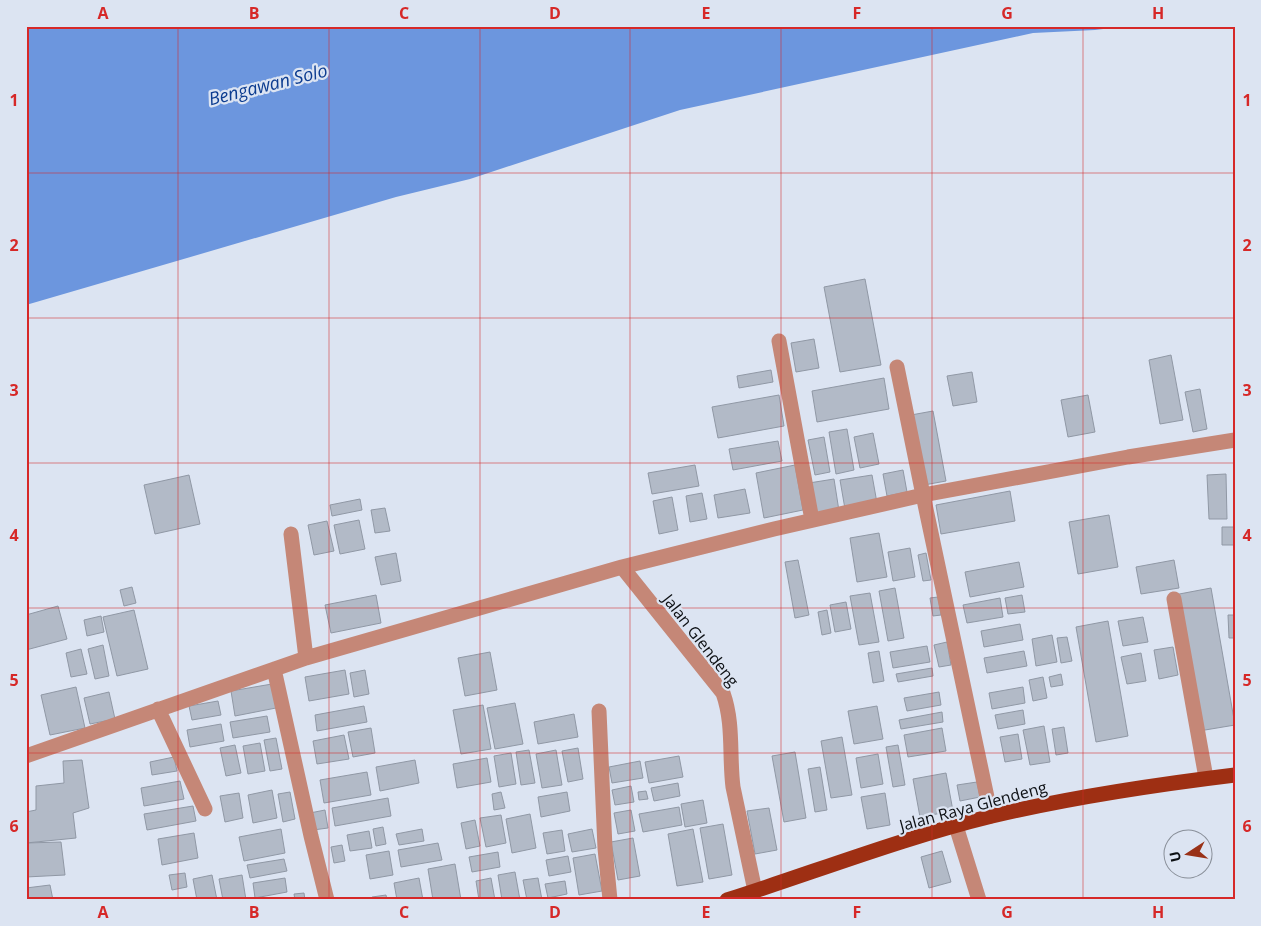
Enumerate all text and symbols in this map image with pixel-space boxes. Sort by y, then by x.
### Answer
text: A [97,2,109,24]
text: B [249,2,259,24]
text: C [399,2,409,24]
text: D [549,2,561,24]
text: E [702,2,711,24]
text: F [853,2,861,24]
text: G [1001,2,1013,24]
text: H [1152,2,1164,24]
water label: Bengawan Solo [206,58,330,110]
text: 1 [9,89,19,111]
text: 1 [1242,89,1252,111]
text: 2 [9,234,19,256]
text: 2 [1242,234,1252,256]
text: 3 [9,379,19,401]
text: 3 [1242,379,1252,401]
text: 4 [9,524,19,546]
text: 4 [1242,524,1252,546]
street label: Jalan Glendeng [657,588,744,691]
text: 5 [9,669,19,691]
text: 5 [1242,669,1252,691]
street label: Jalan Raya Glendeng [895,776,1049,837]
text: 6 [9,815,19,837]
text: 6 [1242,815,1252,837]
north arrow [1164,828,1214,878]
text: U [1164,850,1185,864]
text: A [97,901,109,923]
text: B [249,901,259,923]
text: C [399,901,409,923]
text: D [549,901,561,923]
text: E [702,901,711,923]
text: F [853,901,861,923]
text: G [1001,901,1013,923]
text: H [1152,901,1164,923]

